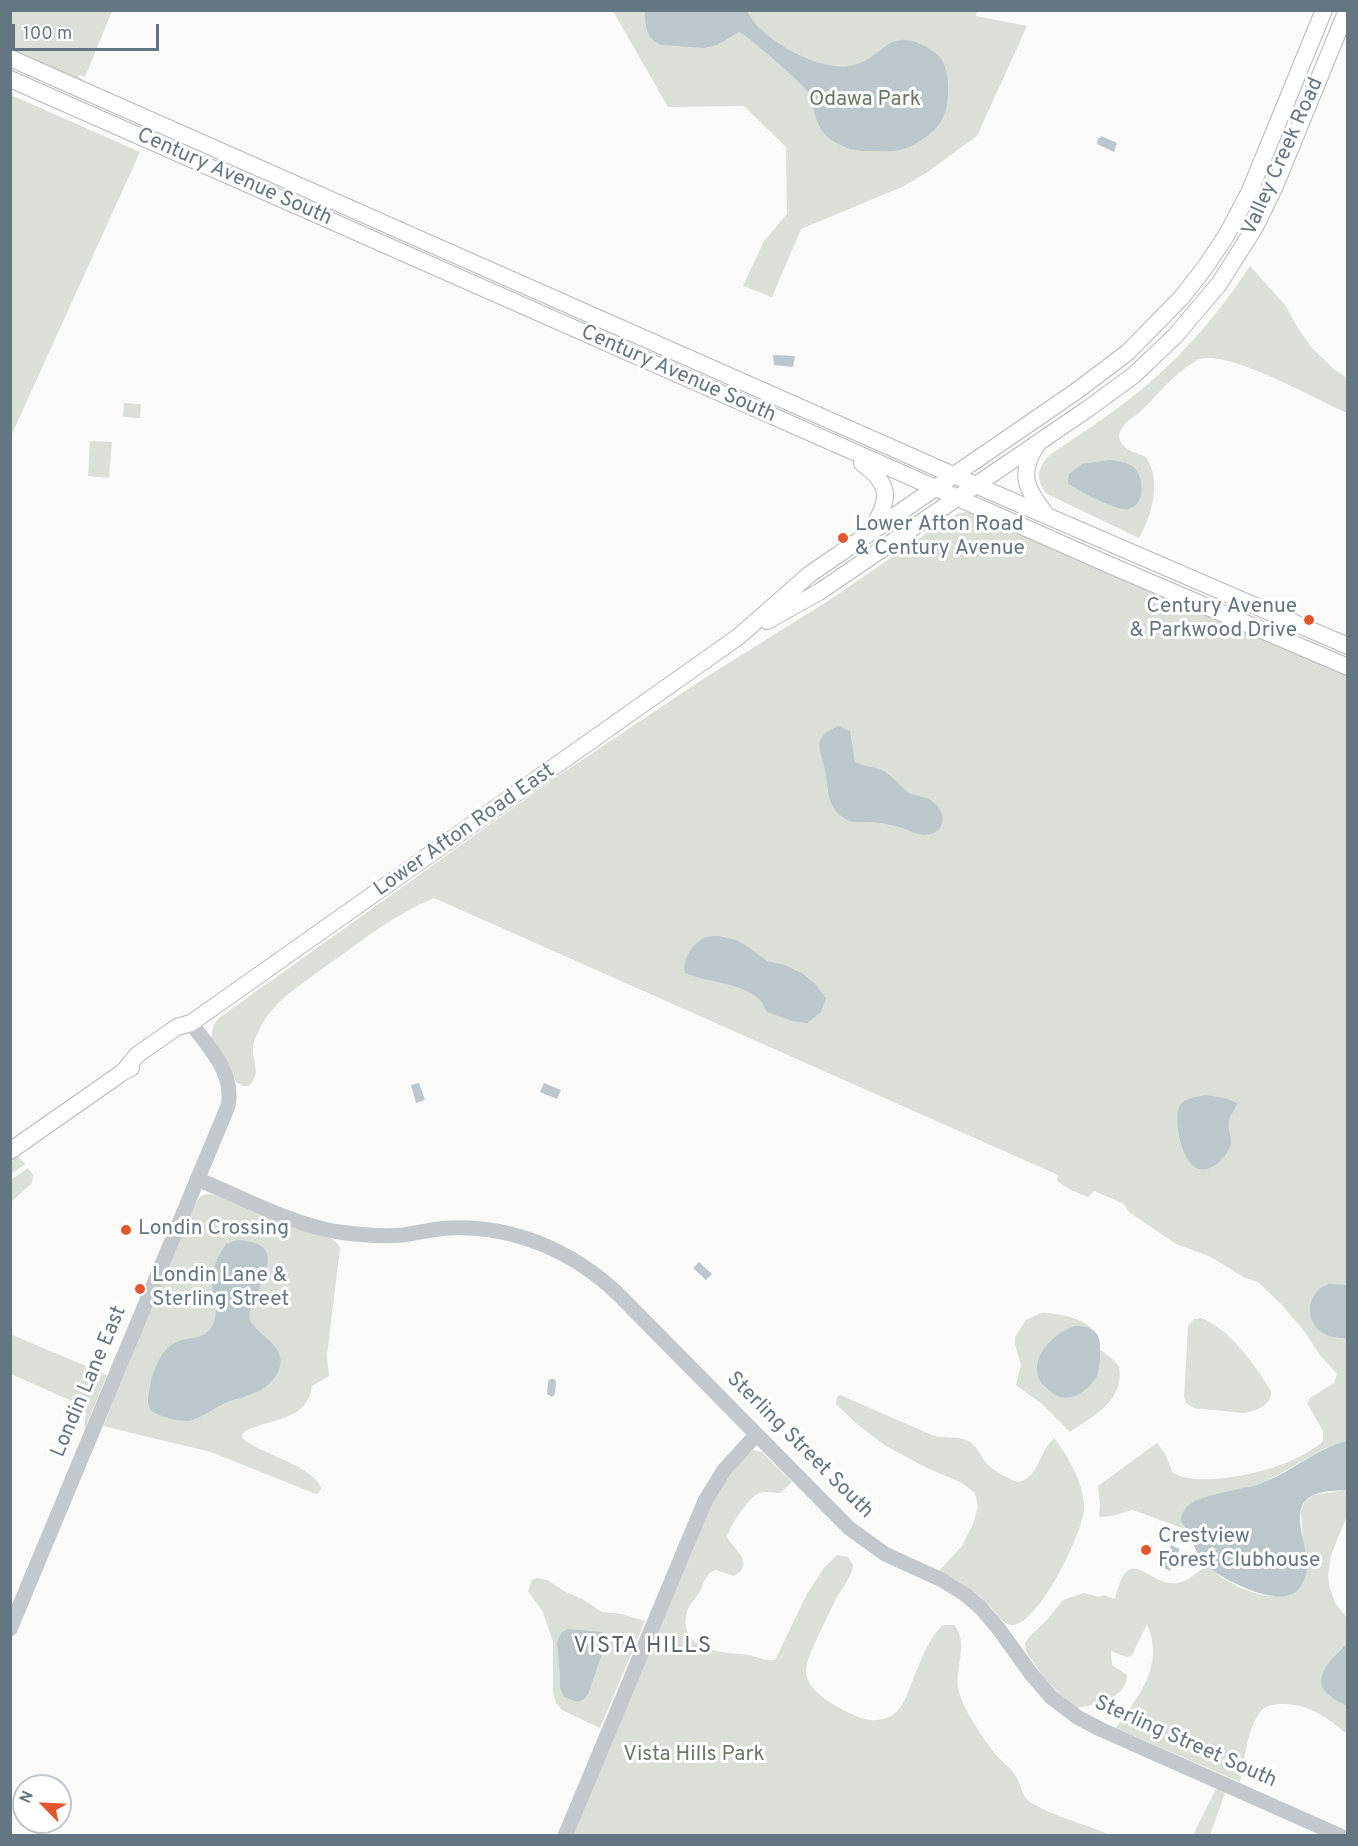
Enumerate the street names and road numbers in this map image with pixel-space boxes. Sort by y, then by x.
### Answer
street label: Valley Creek Road [1238,74,1330,240]
street label: Century Avenue South [133,124,335,232]
street label: Century Avenue South [577,321,779,429]
street label: Lower Afton Road East [370,759,560,903]
street label: Londin Lane East [47,1303,133,1461]
street label: Sterling Street South [720,1367,878,1525]
street label: Sterling Street South [1090,1691,1280,1795]

